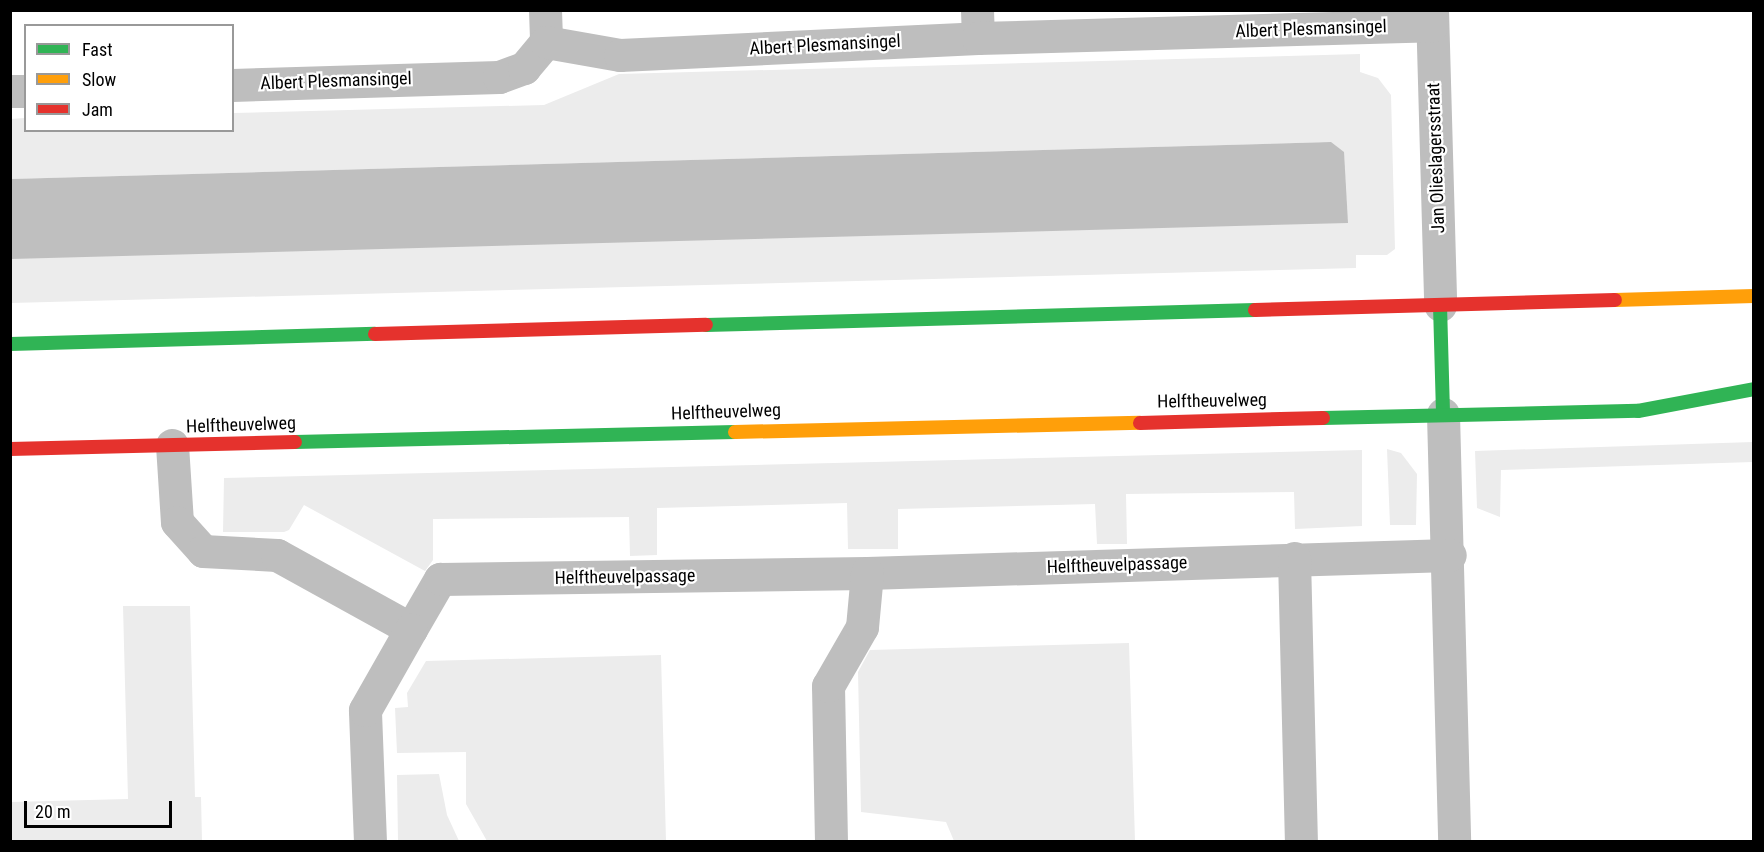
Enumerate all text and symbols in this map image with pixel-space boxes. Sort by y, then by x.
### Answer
street label: Albert Plesmansingel [1235,16,1387,42]
legend [24,24,234,132]
street label: Albert Plesmansingel [749,30,901,60]
text: Fast [82,39,113,60]
street label: Albert Plesmansingel [260,68,412,94]
text: Slow [82,69,116,90]
street label: Jan Olieslagersstraat [1423,82,1449,234]
text: Jam [82,99,113,120]
street label: Helftheuvelweg [1157,389,1267,413]
street label: Helftheuvelweg [671,399,781,425]
street label: Helftheuvelweg [186,412,296,438]
street label: Helftheuvelpassage [1046,552,1188,578]
street label: Helftheuvelpassage [555,565,695,589]
scale bar [27,789,176,827]
text: 20 m [35,801,70,822]

